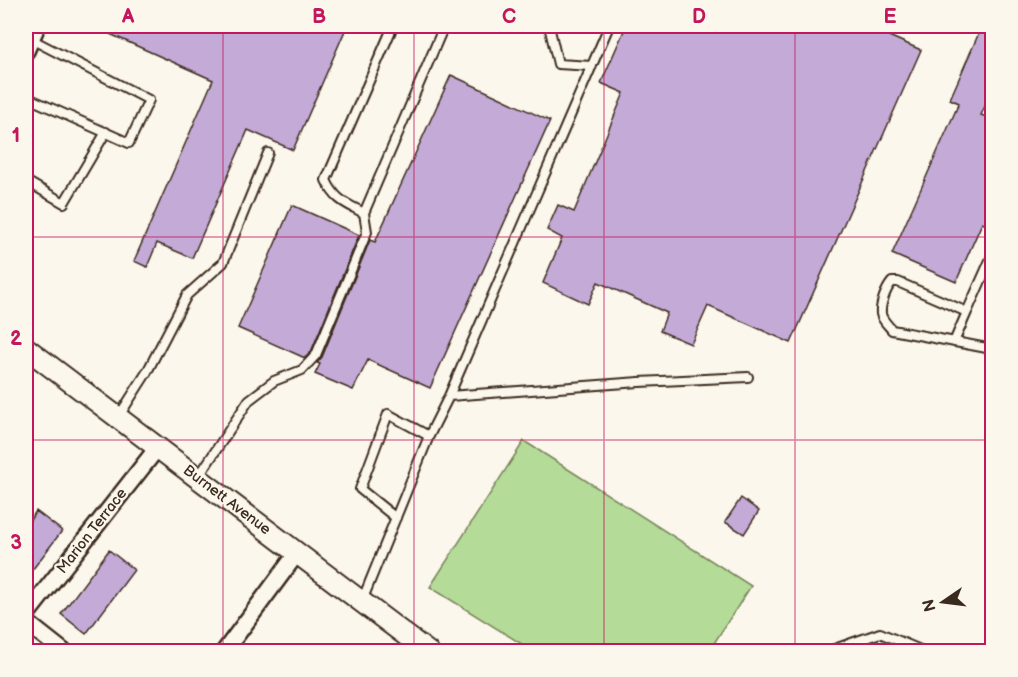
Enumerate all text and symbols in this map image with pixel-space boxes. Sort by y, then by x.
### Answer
text: A [121,5,135,29]
text: B [312,5,326,29]
text: C [502,5,516,29]
text: D [692,5,706,29]
text: E [884,5,897,29]
text: 1 [12,124,20,148]
text: 2 [10,327,22,351]
street label: Burnett Avenue [179,461,275,539]
street label: Marion Terrace [53,484,131,577]
text: 3 [10,531,22,555]
north arrow [913,572,973,632]
text: N [919,597,941,613]

